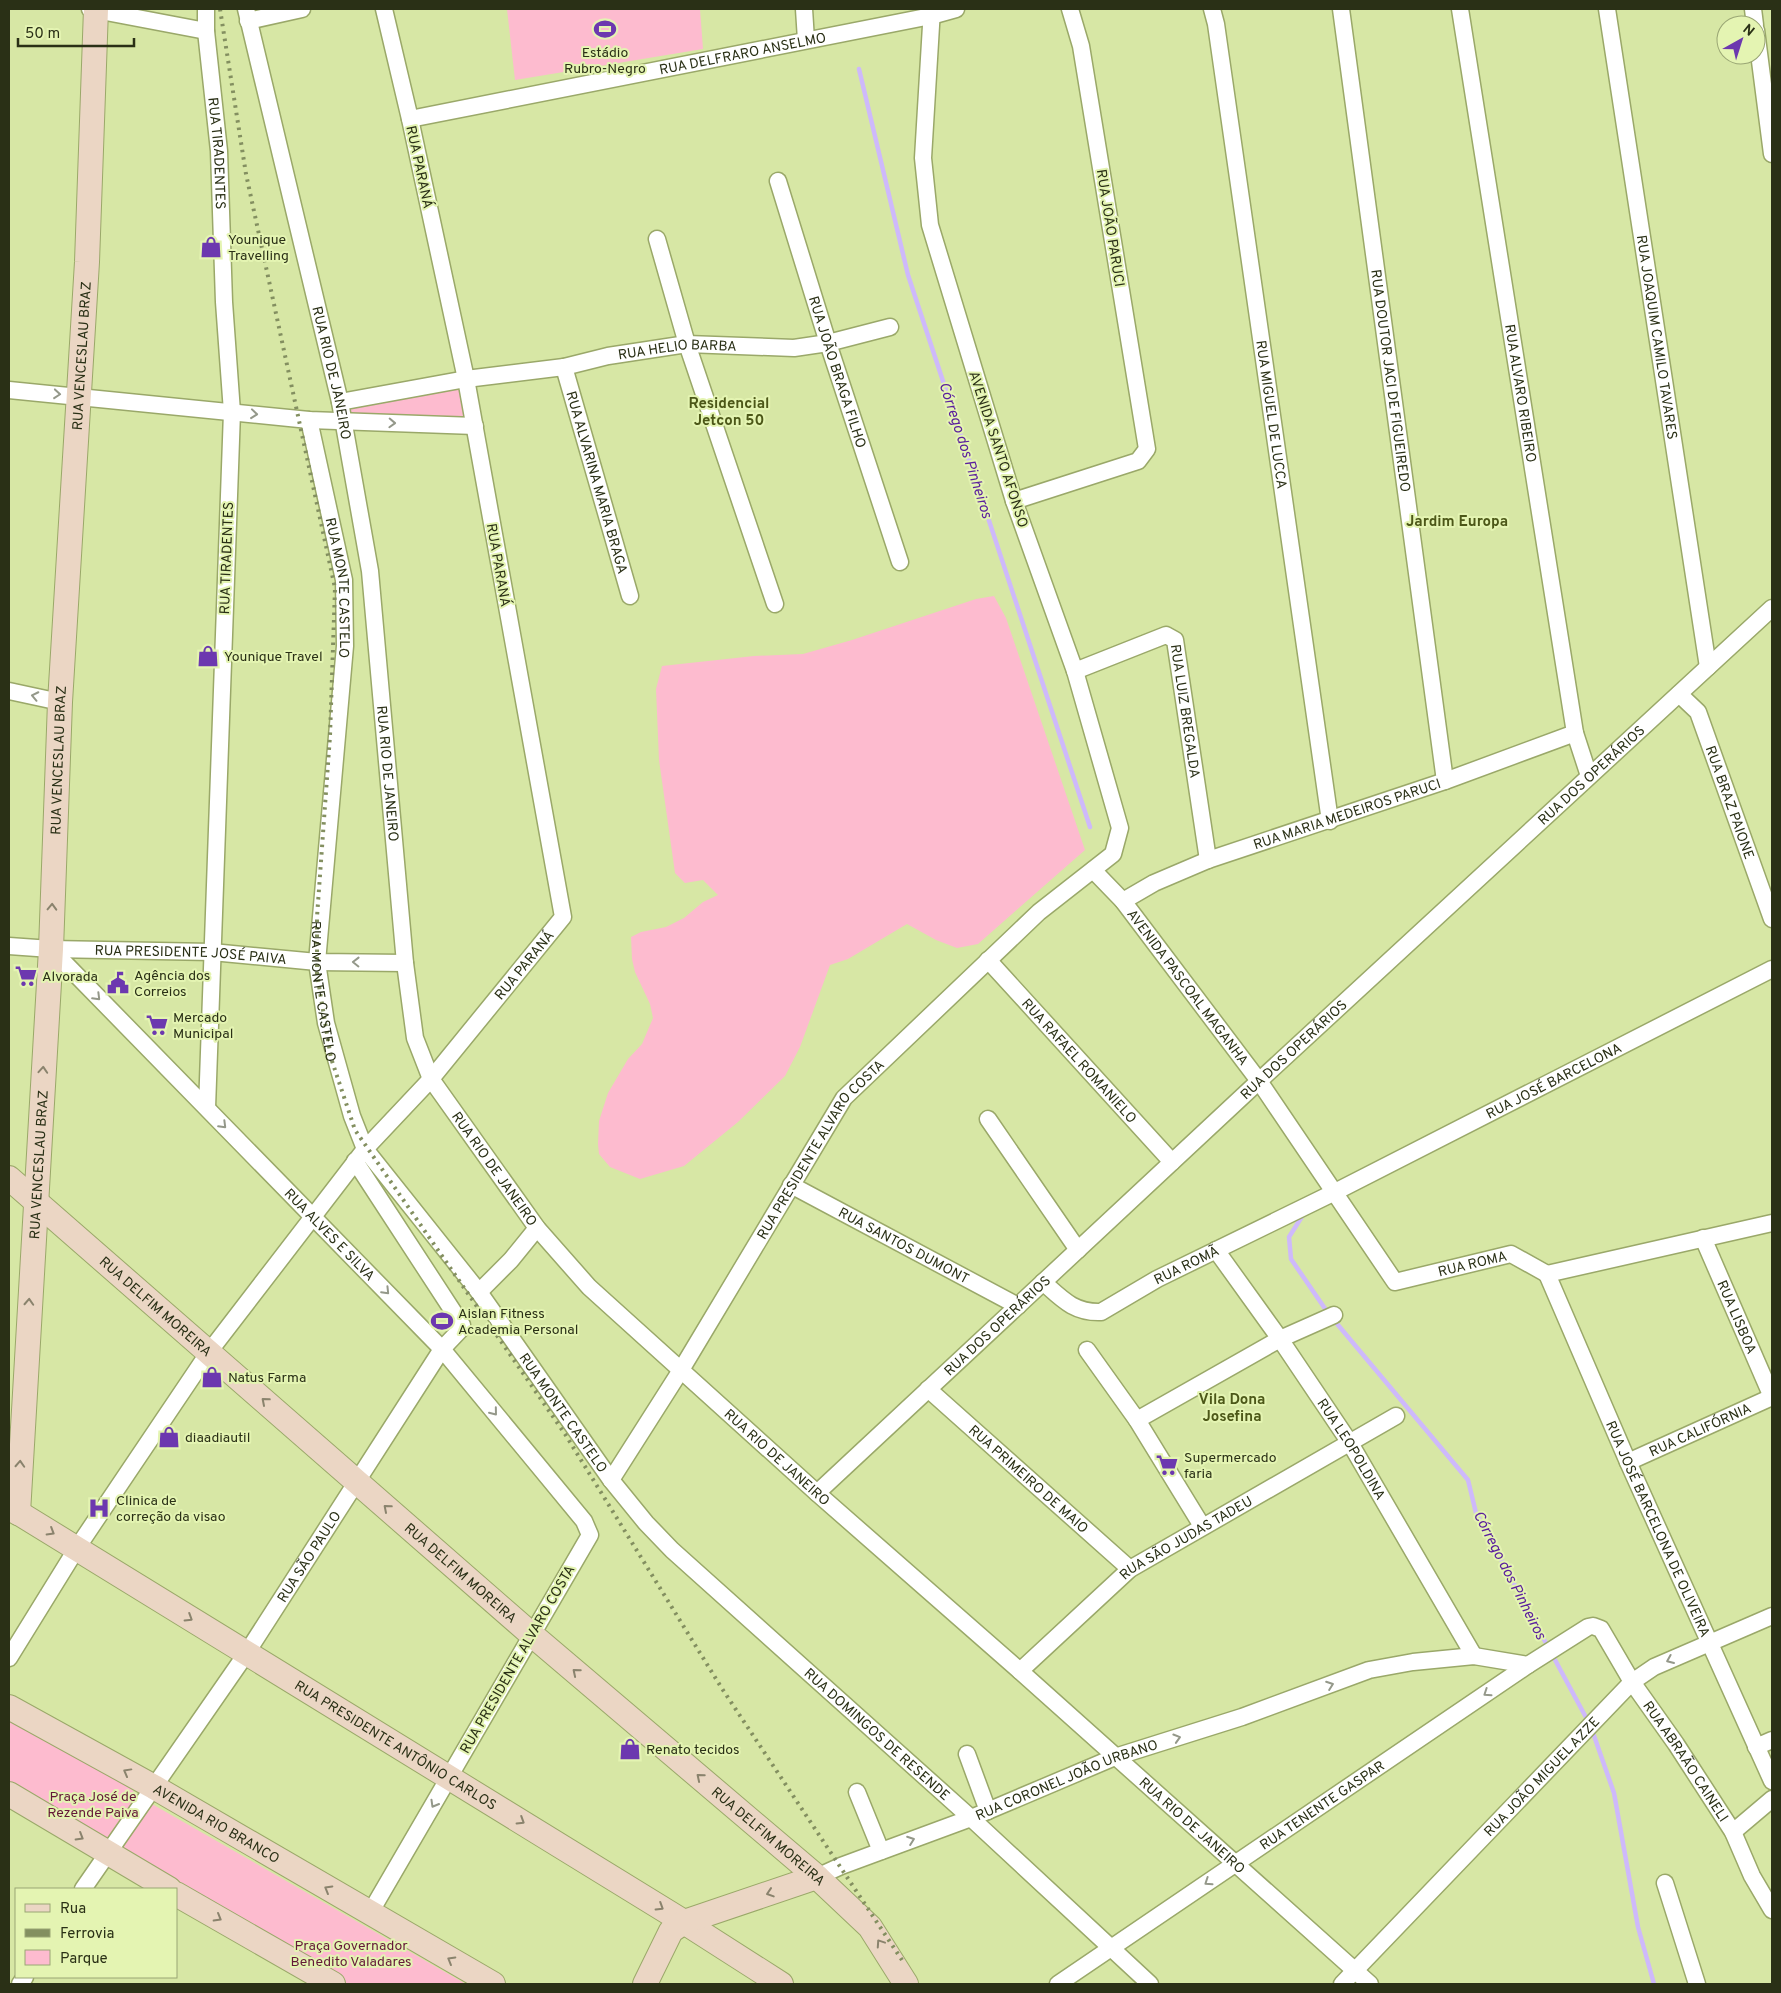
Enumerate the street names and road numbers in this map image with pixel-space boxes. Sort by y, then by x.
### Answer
street label: RUA DELFRARO ANSELMO [658,30,828,80]
street label: RUA TIRADENTES [203,97,228,210]
street label: RUA PARANÁ [401,124,437,210]
street label: RUA JOÃO PARUCI [1092,168,1127,288]
street label: RUA JOAQUIM CAMILO TAVARES [1632,234,1680,441]
street label: RUA DOUTOR JACI DE FIGUEIREDO [1366,268,1413,493]
street label: RUA VENCESLAU BRAZ [70,281,96,431]
street label: RUA JOÃO BRAGA FILHO [804,294,869,450]
street label: RUA RIO DE JANEIRO [307,305,354,441]
street label: RUA ALVARO RIBEIRO [1500,323,1539,464]
street label: RUA HELIO BARBA [617,337,737,364]
street label: RUA MIGUEL DE LUCCA [1251,339,1289,490]
street label: AVENIDA SANTO AFONSO [964,369,1031,530]
street label: RUA ALVARINA MARIA BRAGA [561,389,630,576]
street label: RUA TIRADENTES [217,502,238,615]
street label: RUA MONTE CASTELO [321,516,352,659]
street label: RUA PARANÁ [482,522,514,608]
street label: RUA LUIZ BREGALDA [1166,643,1203,779]
street label: RUA VENCESLAU BRAZ [48,685,71,835]
street label: RUA RIO DE JANEIRO [372,705,401,842]
street label: RUA DOS OPERÁRIOS [1535,722,1649,829]
street label: RUA BRAZ PAIONE [1701,744,1757,862]
street label: RUA MARIA MEDEIROS PARUCI [1251,776,1443,854]
street label: AVENIDA PASCOAL MAGANHA [1122,907,1251,1069]
street label: RUA MONTE CASTELO [307,921,339,1063]
street label: RUA PARANÁ [492,927,558,1004]
street label: RUA PRESIDENTE JOSÉ PAIVA [94,943,287,969]
street label: RUA RAFAEL ROMANIELO [1017,996,1140,1127]
street label: RUA DOS OPERÁRIOS [1237,997,1351,1104]
street label: RUA JOSÉ BARCELONA [1484,1040,1625,1123]
street label: RUA PRESIDENTE ALVARO COSTA [754,1057,889,1243]
street label: RUA VENCESLAU BRAZ [27,1090,53,1240]
street label: RUA RIO DE JANEIRO [447,1109,540,1230]
street label: RUA ALVES E SILVA [280,1186,378,1285]
street label: RUA SANTOS DUMONT [835,1205,972,1288]
street label: RUA ROMÃ [1151,1243,1222,1289]
street label: RUA ROMA [1436,1248,1509,1281]
street label: RUA DELFIM MOREIRA [95,1254,215,1361]
street label: RUA DOS OPERÁRIOS [941,1273,1055,1380]
street label: RUA LISBOA [1712,1278,1759,1357]
street label: RUA MONTE CASTELO [515,1350,610,1477]
street label: RUA LEOPOLDINA [1313,1396,1388,1503]
street label: RUA CALIFÓRNIA [1647,1400,1754,1461]
street label: RUA RIO DE JANEIRO [720,1406,832,1510]
street label: RUA JOSÉ BARCELONA DE OLIVEIRA [1601,1418,1713,1640]
street label: RUA PRIMEIRO DE MAIO [965,1422,1091,1538]
street label: RUA SÃO JUDAS TADEU [1117,1493,1256,1584]
street label: RUA SÃO PAULO [274,1508,346,1606]
street label: RUA DELFIM MOREIRA [400,1520,520,1628]
street label: RUA PRESIDENTE ALVARO COSTA [457,1562,579,1757]
street label: RUA DOMINGOS DE RESENDE [800,1665,953,1805]
street label: RUA PRESIDENTE ANTÔNIO CARLOS [291,1678,499,1815]
street label: RUA ABRAÃO CAINELI [1638,1698,1731,1826]
street label: RUA JOÃO MIGUEL AZZE [1481,1714,1604,1841]
street label: RUA CORONEL JOÃO URBANO [973,1737,1160,1825]
street label: RUA TENENTE GASPAR [1257,1758,1388,1854]
street label: RUA RIO DE JANEIRO [1135,1774,1248,1878]
street label: AVENIDA RIO BRANCO [150,1781,282,1868]
street label: RUA DELFIM MOREIRA [707,1784,828,1890]

